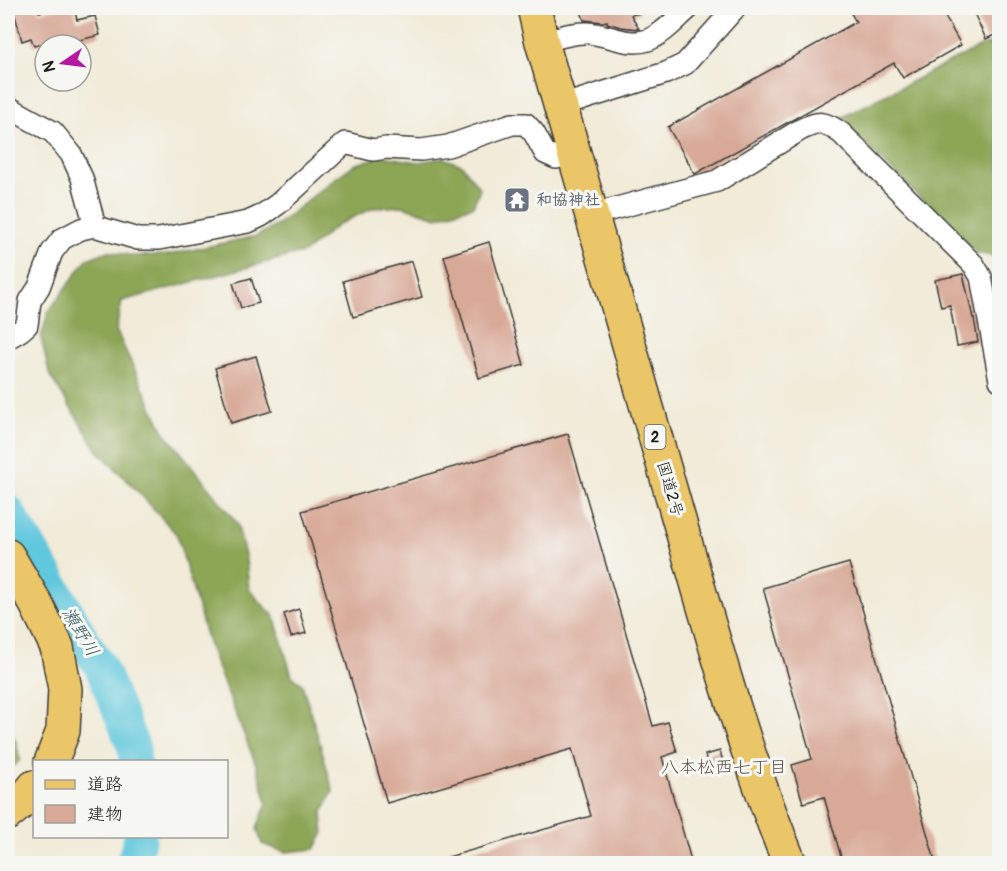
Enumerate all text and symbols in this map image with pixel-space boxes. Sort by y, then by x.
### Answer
north arrow [33,33,93,93]
text: N [38,59,60,74]
temple icon: 和協神社 [502,185,532,215]
place label: 和協神社 [536,190,600,210]
road number: 2 [644,425,666,449]
street label: 国道2号 [653,459,687,519]
water label: 瀬野川 [56,603,104,661]
district label: 八本松西七丁目 [661,756,787,779]
legend [33,760,228,838]
text: 道路 [87,773,123,796]
text: 建物 [87,803,123,826]

